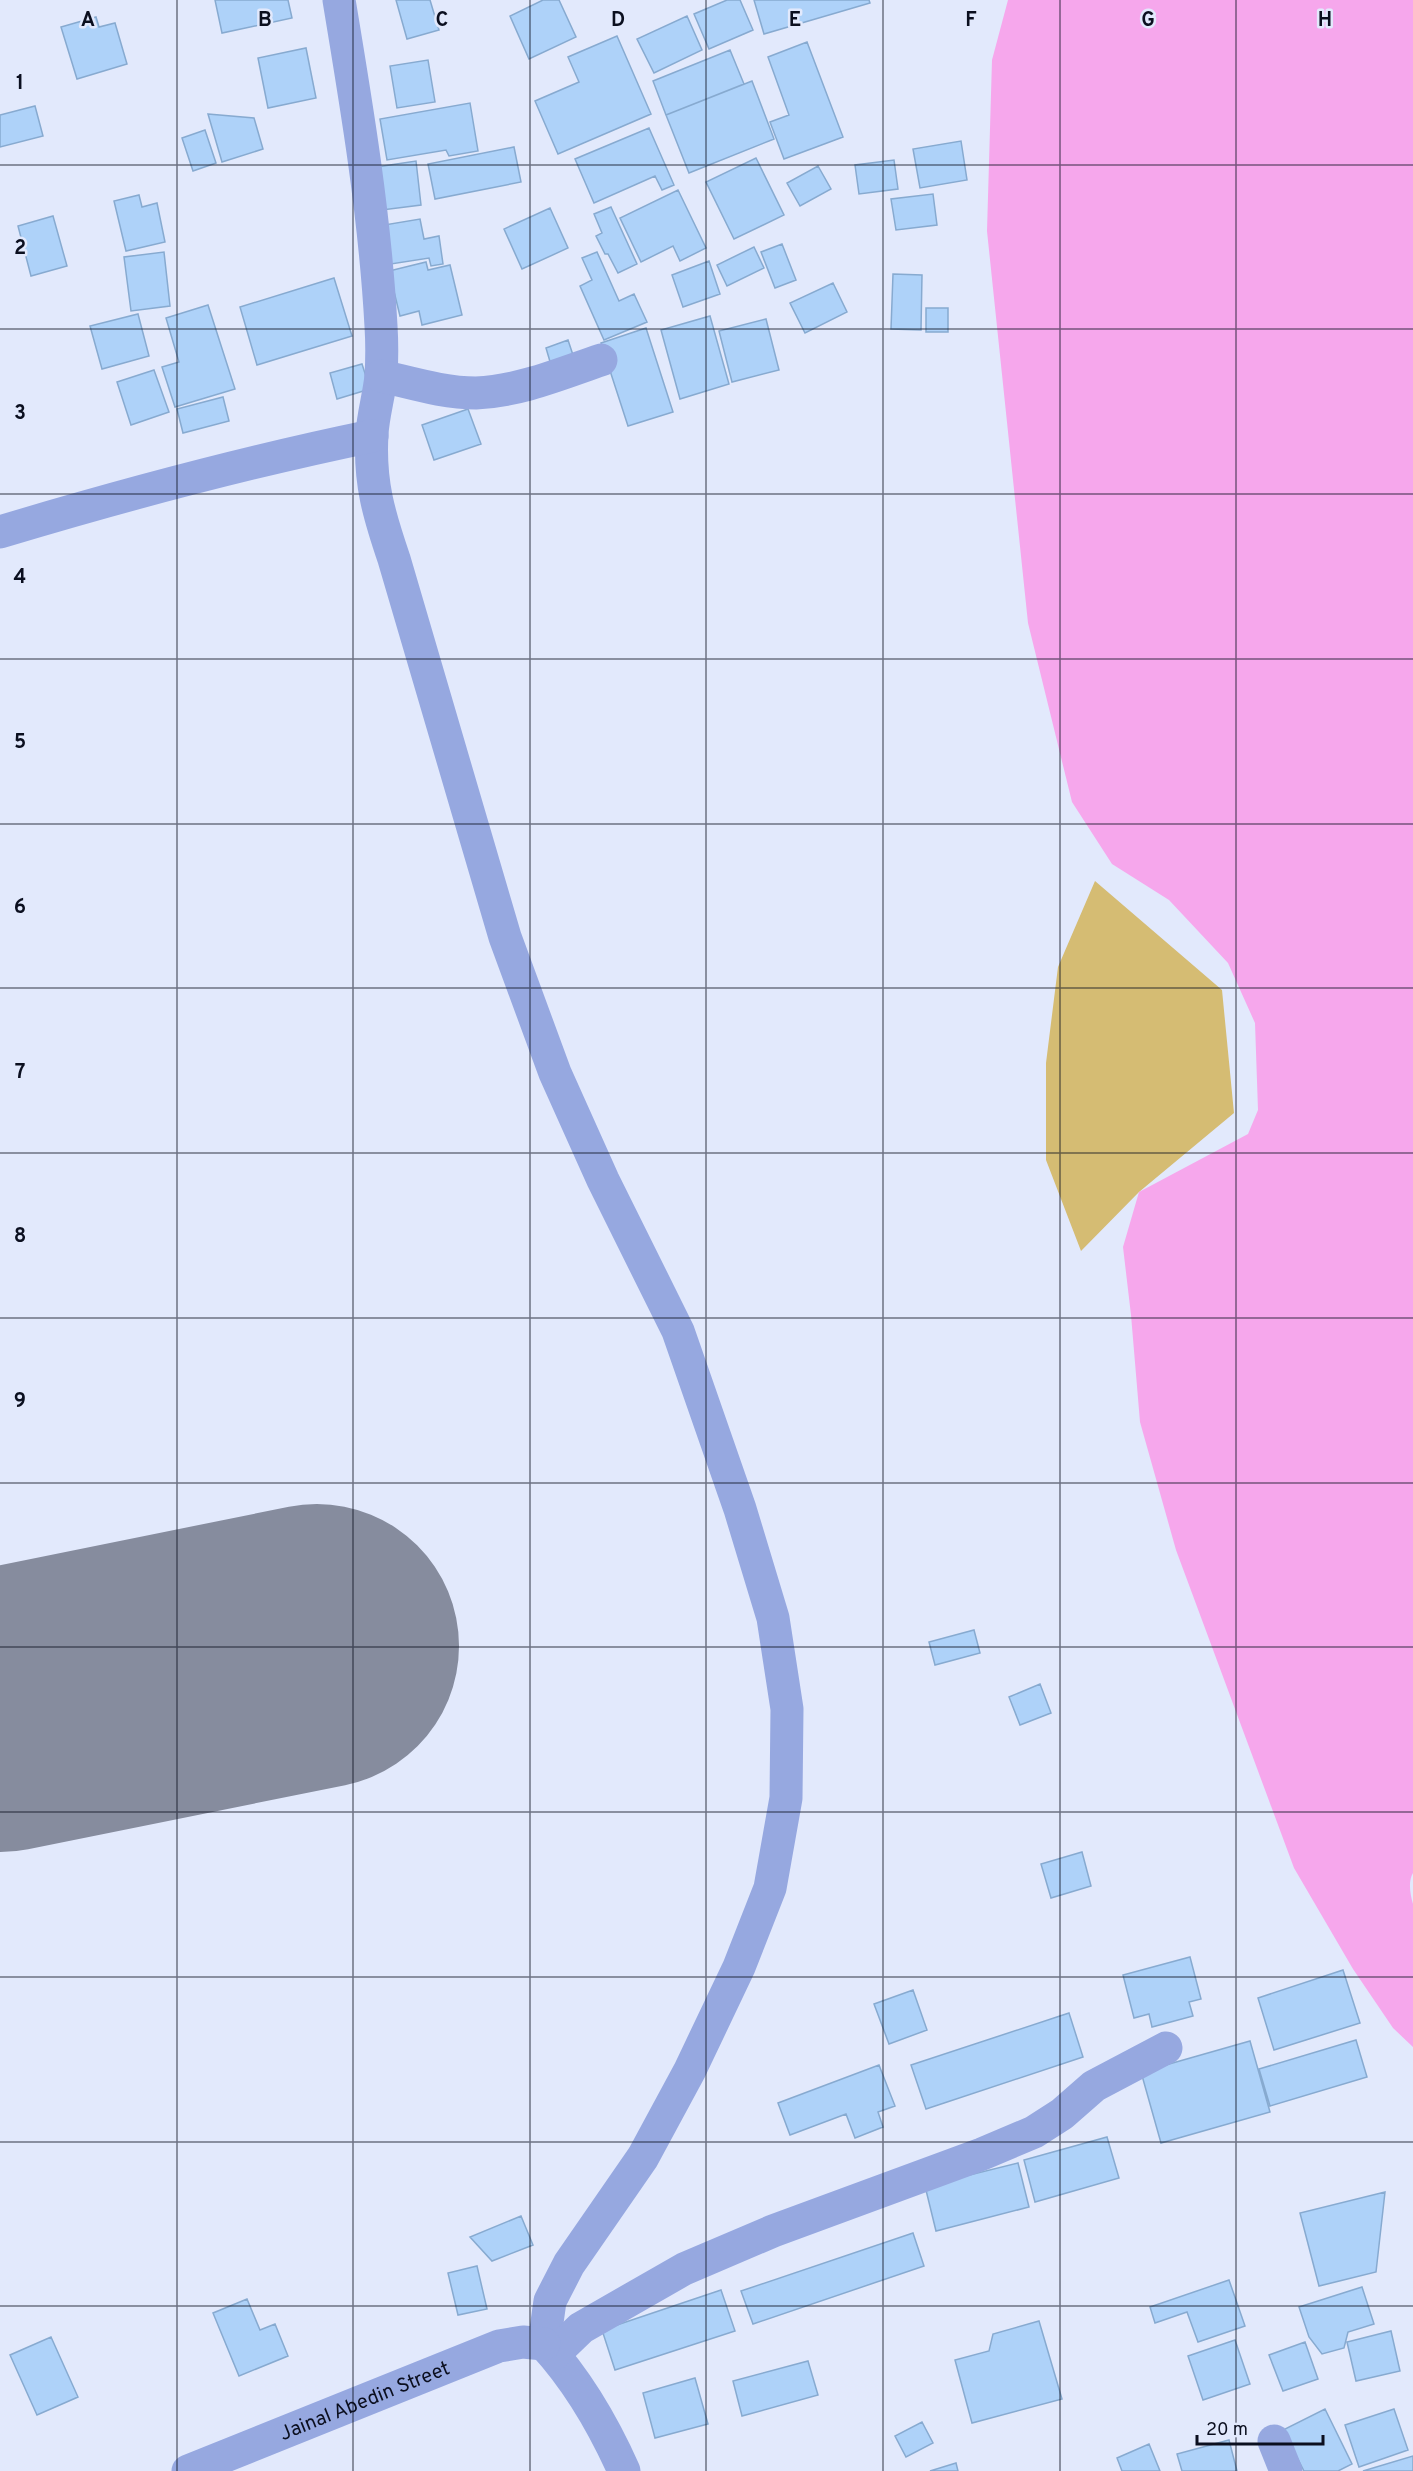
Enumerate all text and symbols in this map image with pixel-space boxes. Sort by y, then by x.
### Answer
text: A [81,8,95,34]
text: B [258,8,272,34]
text: C [436,8,448,34]
text: D [611,8,625,34]
text: E [789,8,801,34]
text: F [965,8,977,34]
text: G [1141,8,1155,34]
text: H [1318,8,1332,34]
text: 1 [16,71,24,97]
text: 2 [14,236,26,262]
text: 3 [14,401,26,427]
text: 4 [14,565,26,591]
text: 5 [14,730,26,756]
text: 6 [14,895,26,921]
text: 7 [15,1060,25,1086]
text: 8 [14,1224,26,1250]
text: 9 [14,1389,26,1415]
street label: Jainal Abedin Street [276,2356,454,2448]
scale bar [1197,2408,1323,2446]
text: 20 m [1206,2419,1248,2442]

